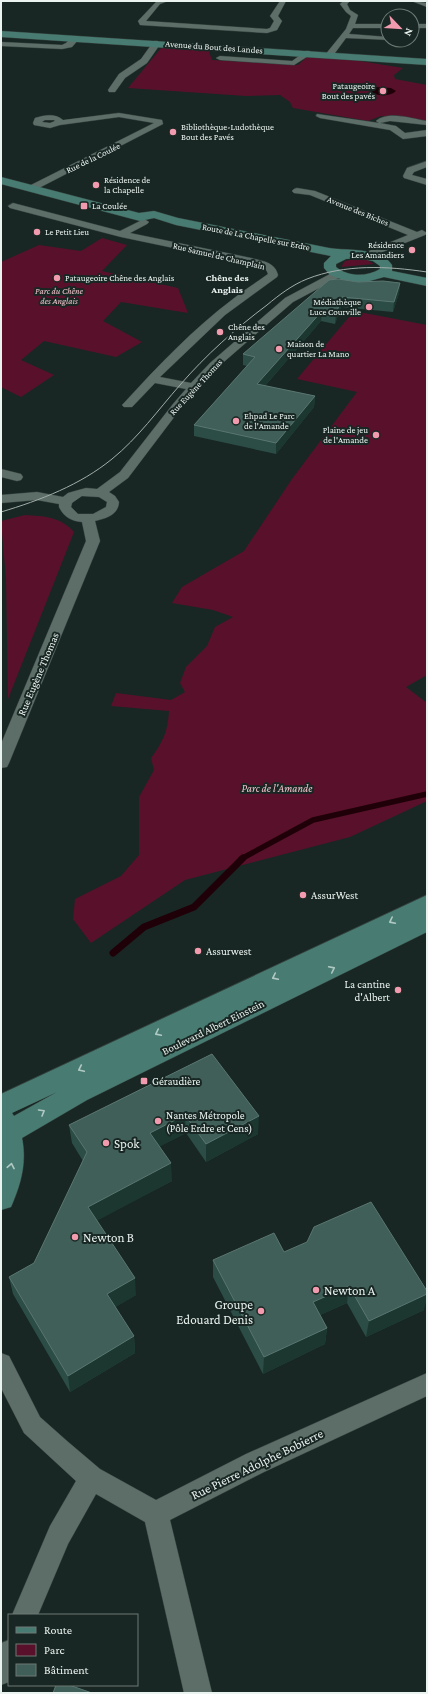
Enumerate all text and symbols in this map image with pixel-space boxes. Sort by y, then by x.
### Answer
north arrow [380,8,420,48]
text: N [402,26,416,39]
street label: Avenue du Bout des Landes [165,39,264,55]
place label: Pataugeoire Bout des pavés [322,81,375,101]
marker: Pataugeoire Bout des pavés [378,86,388,96]
place label: Bibliothèque-Ludothèque Bout des Pavés [181,122,274,142]
marker: Bibliothèque-Ludothèque Bout des Pavés [168,127,178,137]
street label: Rue de la Coulée [64,141,122,175]
place label: Résidence de la Chapelle [104,175,150,195]
marker: Résidence de la Chapelle [91,180,101,190]
street label: Avenue des Biches [326,194,391,228]
marker: La Coulée [79,201,89,211]
place label: La Coulée [92,201,127,211]
street label: Route de La Chapelle sur Erdre [201,222,311,252]
marker: Le Petit Lieu [32,227,42,237]
place label: Le Petit Lieu [45,227,89,237]
place label: Résidence Les Amandiers [351,240,404,260]
street label: Rue Samuel de Champlain [172,241,266,271]
marker: Résidence Les Amandiers [407,245,417,255]
district label: Chêne des Anglais [206,272,248,295]
marker: Pataugeoire Chêne des Anglais [52,273,62,283]
place label: Pataugeoire Chêne des Anglais [65,273,175,283]
park label: Parc du Chêne des Anglais [35,286,84,306]
place label: Médiathèque Luce Courville [310,297,361,317]
marker: Médiathèque Luce Courville [364,302,374,312]
place label: Chêne des Anglais [228,322,265,342]
marker: Chêne des Anglais [215,327,225,337]
place label: Maison de quartier La Mano [287,339,350,359]
marker: Maison de quartier La Mano [274,344,284,354]
street label: Rue Eugène Thomas [168,357,225,417]
place label: Ehpad Le Parc de l'Amande [244,411,295,431]
marker: Ehpad Le Parc de l'Amande [231,416,241,426]
place label: Plaine de jeu de l'Amande [323,425,368,445]
marker: Plaine de jeu de l'Amande [371,430,381,440]
street label: Rue Eugène Thomas [15,631,62,718]
park label: Parc de l'Amande [242,782,313,794]
place label: AssurWest [311,889,358,901]
marker: AssurWest [298,890,308,900]
one-way arrow [389,916,397,923]
place label: Assurwest [206,945,252,957]
marker: Assurwest [193,946,203,956]
one-way arrow [327,966,335,974]
one-way arrow [272,972,279,980]
place label: La cantine d'Albert [345,978,390,1003]
marker: La cantine d'Albert [393,985,403,995]
street label: Boulevard Albert Einstein [160,997,266,1057]
one-way arrow [154,1028,162,1036]
one-way arrow [77,1064,85,1072]
place label: Géraudière [152,1075,201,1087]
marker: Géraudière [139,1076,149,1086]
one-way arrow [38,1109,45,1117]
place label: Nantes Métropole (Pôle Erdre et Cens) [166,1109,252,1135]
marker: Nantes Métropole (Pôle Erdre et Cens) [153,1116,163,1126]
place label: Spok [114,1136,140,1151]
marker: Spok [101,1138,111,1148]
one-way arrow [6,1163,14,1169]
place label: Newton B [83,1230,134,1245]
marker: Newton B [70,1232,80,1242]
place label: Newton A [324,1283,376,1298]
marker: Newton A [311,1285,321,1295]
place label: Groupe Edouard Denis [176,1297,253,1327]
marker: Groupe Edouard Denis [256,1306,266,1316]
street label: Rue Pierre Adolphe Bobierre [189,1425,326,1503]
legend [8,1614,138,1686]
text: Route [44,1623,72,1637]
text: Parc [44,1643,64,1657]
text: Bâtiment [44,1663,90,1677]

